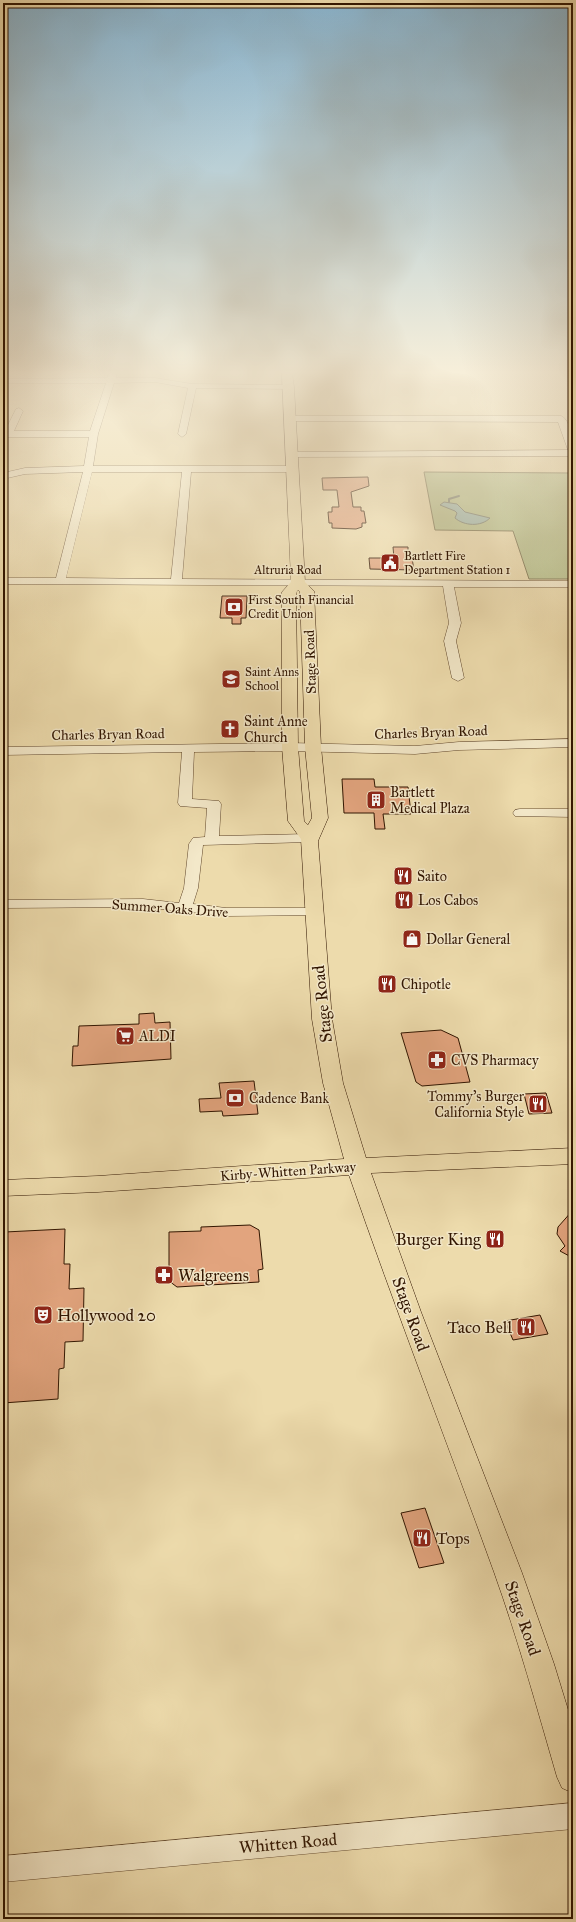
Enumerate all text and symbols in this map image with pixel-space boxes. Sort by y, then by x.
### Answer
place label: Bartlett Fire Department Station 1 [404,549,511,577]
public building icon: Bartlett Fire Department Station 1 [379,552,401,574]
street label: Altruria Road [253,563,322,577]
place label: First South Financial Credit Union [248,593,354,621]
bank icon: First South Financial Credit Union [223,596,245,618]
street label: Stage Road [301,630,320,694]
place label: Saint Anns School [245,665,299,693]
school or university icon: Saint Anns School [220,668,242,690]
place label: Saint Anne Church [244,713,308,746]
church icon: Saint Anne Church [219,718,241,740]
street label: Charles Bryan Road [374,722,488,743]
street label: Charles Bryan Road [51,725,165,744]
place label: Bartlett Medical Plaza [390,784,470,817]
building icon: Bartlett Medical Plaza [365,789,387,811]
restaurant icon: Saito [392,865,414,887]
place label: Saito [417,868,447,885]
restaurant icon: Los Cabos [393,889,415,911]
place label: Los Cabos [418,892,478,909]
street label: Summer Oaks Drive [111,896,229,921]
shop icon: Dollar General [401,928,423,950]
place label: Dollar General [426,931,511,948]
street label: Stage Road [308,964,337,1044]
restaurant icon: Chipotle [376,973,398,995]
place label: Chipotle [401,976,451,993]
supermarket icon: ALDI [114,1025,136,1047]
place label: ALDI [138,1028,176,1045]
pharmacy icon: CVS Pharmacy [426,1049,448,1071]
place label: CVS Pharmacy [451,1052,539,1069]
bank icon: Cadence Bank [224,1087,246,1109]
place label: Tommy’s Burger California Style [427,1088,525,1121]
place label: Cadence Bank [249,1090,329,1107]
restaurant icon: Tommy’s Burger California Style [527,1093,549,1115]
street label: Kirby-Whitten Parkway [220,1158,357,1185]
restaurant icon: Burger King [484,1228,506,1250]
place label: Burger King [395,1229,481,1250]
pharmacy icon: Walgreens [153,1264,175,1286]
place label: Walgreens [178,1265,249,1286]
street label: Stage Road [387,1274,434,1355]
theatre icon: Hollywood 20 [32,1304,54,1326]
place label: Hollywood 20 [57,1305,156,1326]
restaurant icon: Taco Bell [515,1316,537,1338]
place label: Taco Bell [447,1317,512,1338]
restaurant icon: Tops [411,1527,433,1549]
place label: Tops [436,1528,470,1549]
street label: Stage Road [500,1578,545,1659]
street label: Whitten Road [238,1829,338,1858]

